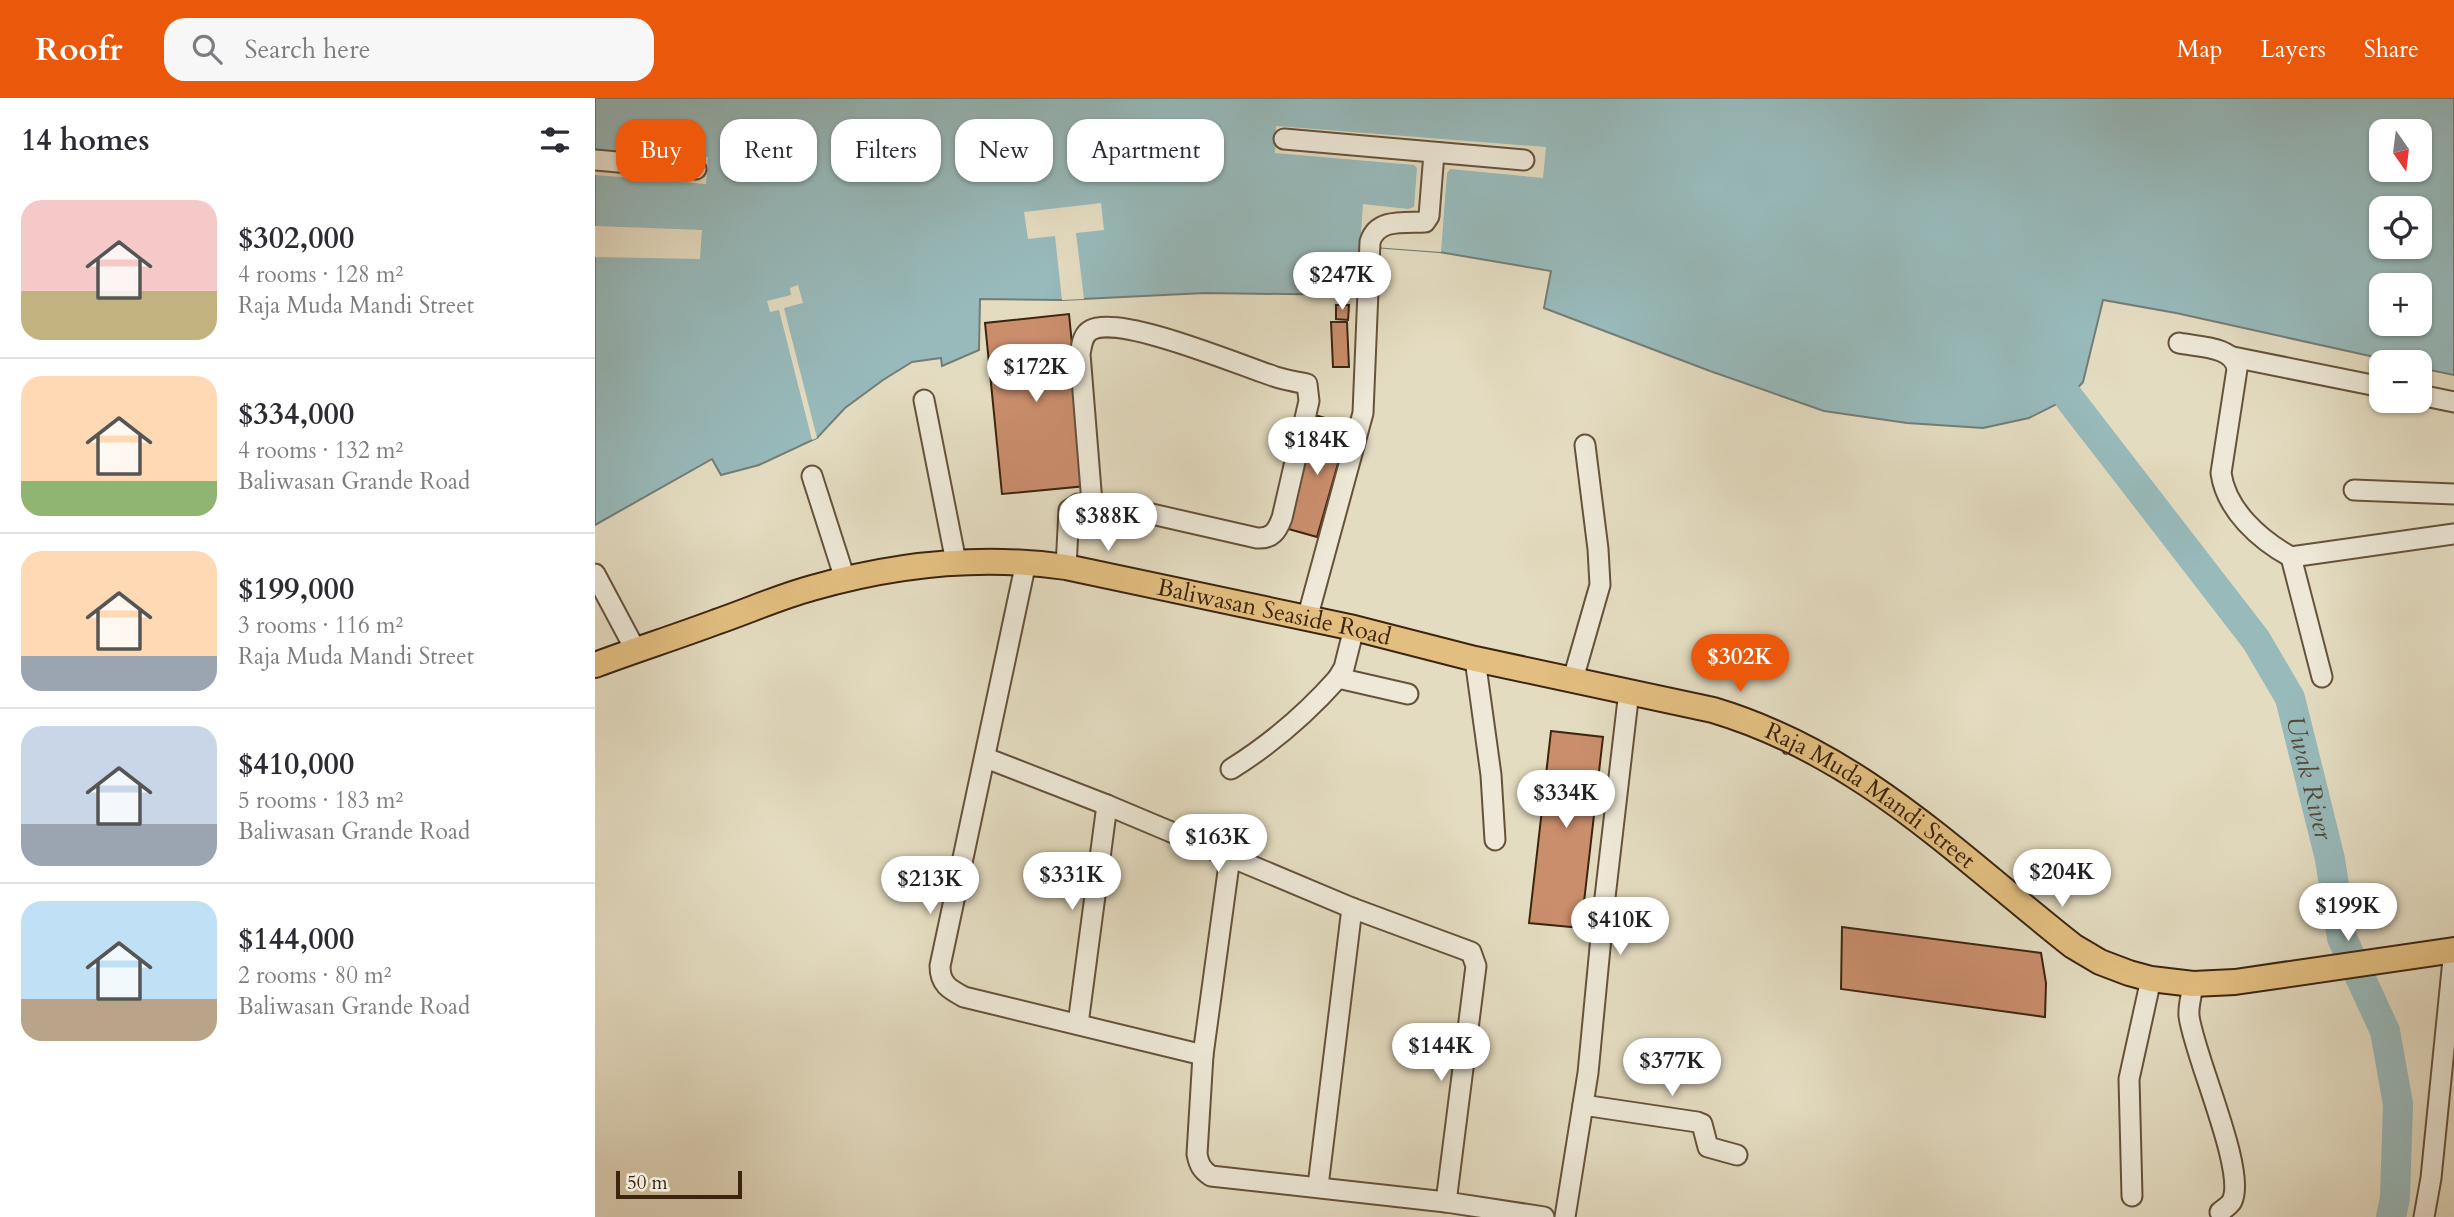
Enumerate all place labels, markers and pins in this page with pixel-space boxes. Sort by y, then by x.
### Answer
pin: $247K [1293,252,1391,312]
pin: $172K [987,344,1085,404]
pin: $184K [1268,418,1366,477]
pin: $388K [1059,494,1157,553]
pin: $302K [1691,634,1789,694]
pin: $334K [1517,770,1615,830]
pin: $163K [1169,814,1267,874]
pin: $204K [2013,850,2111,909]
pin: $331K [1023,852,1121,912]
pin: $213K [881,856,979,916]
pin: $199K [2299,884,2397,943]
pin: $410K [1571,898,1669,957]
pin: $144K [1392,1024,1490,1083]
pin: $377K [1623,1038,1721,1098]

